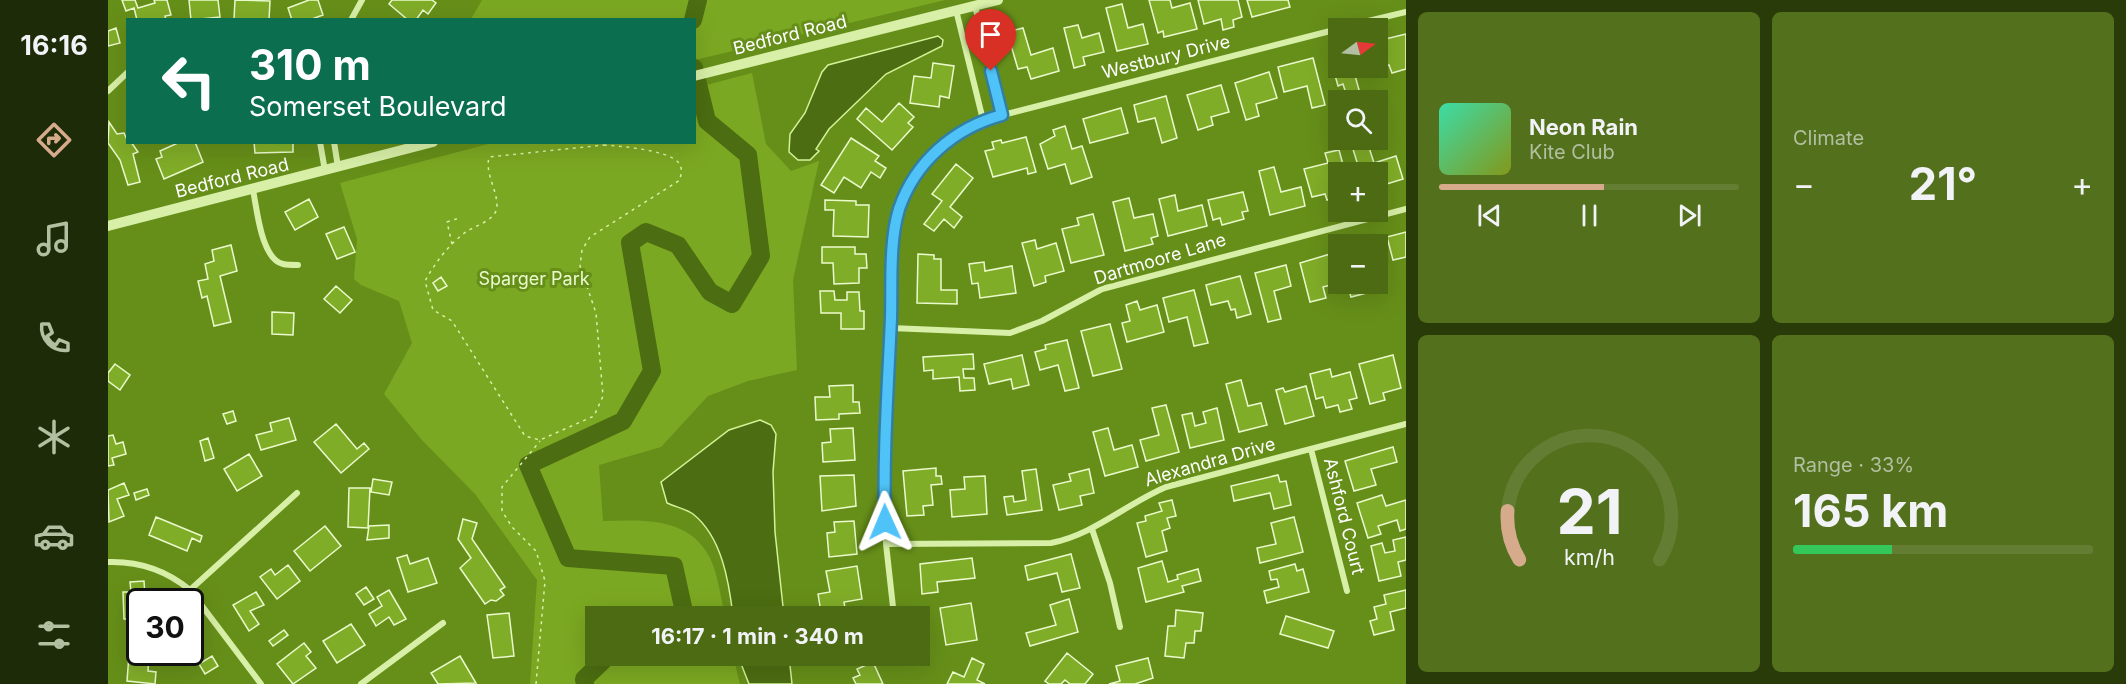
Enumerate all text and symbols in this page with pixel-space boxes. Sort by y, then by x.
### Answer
pin [965,9,1016,71]
street label: Bedford Road [731,10,849,59]
icon: arrive [974,18,1007,51]
north arrow [1328,18,1388,78]
map controls [1328,18,1388,294]
text: 16:16 [20,29,88,62]
street label: Westbury Drive [1100,30,1232,83]
text: 310 m [249,39,371,90]
icon: left [150,42,228,120]
text: Somerset Boulevard [249,90,507,123]
button: search [1328,90,1388,150]
text: Neon Rain [1529,114,1638,140]
icon: directions [33,119,75,161]
text: Climate [1793,126,1864,150]
text: Kite Club [1529,140,1615,164]
street label: Bedford Road [173,153,291,202]
text: 21° [1909,156,1977,211]
button: + [1328,162,1388,222]
text: − [1793,164,1815,204]
text: + [2071,164,2093,204]
icon: previous [1473,199,1506,232]
icon: pause [1573,199,1606,232]
icon: next [1673,199,1706,232]
icon: music [33,218,75,260]
street label: Dartmoore Lane [1091,228,1228,289]
button: − [1328,234,1388,294]
park label: Sparger Park [478,268,590,289]
icon: phone [33,317,75,359]
icon: climate [33,416,75,458]
street label: Alexandra Drive [1142,433,1278,490]
text: Range · 33% [1793,453,1914,477]
street label: Ashford Court [1320,455,1369,577]
text: 21 [1556,474,1622,549]
text: 165 km [1793,483,1948,538]
position arrow [853,490,917,554]
icon: car [33,515,75,557]
text: km/h [1564,545,1614,571]
speed limit sign: 30 [126,588,204,666]
icon: filters [33,614,75,656]
text: 16:17 · 1 min · 340 m [651,623,864,649]

